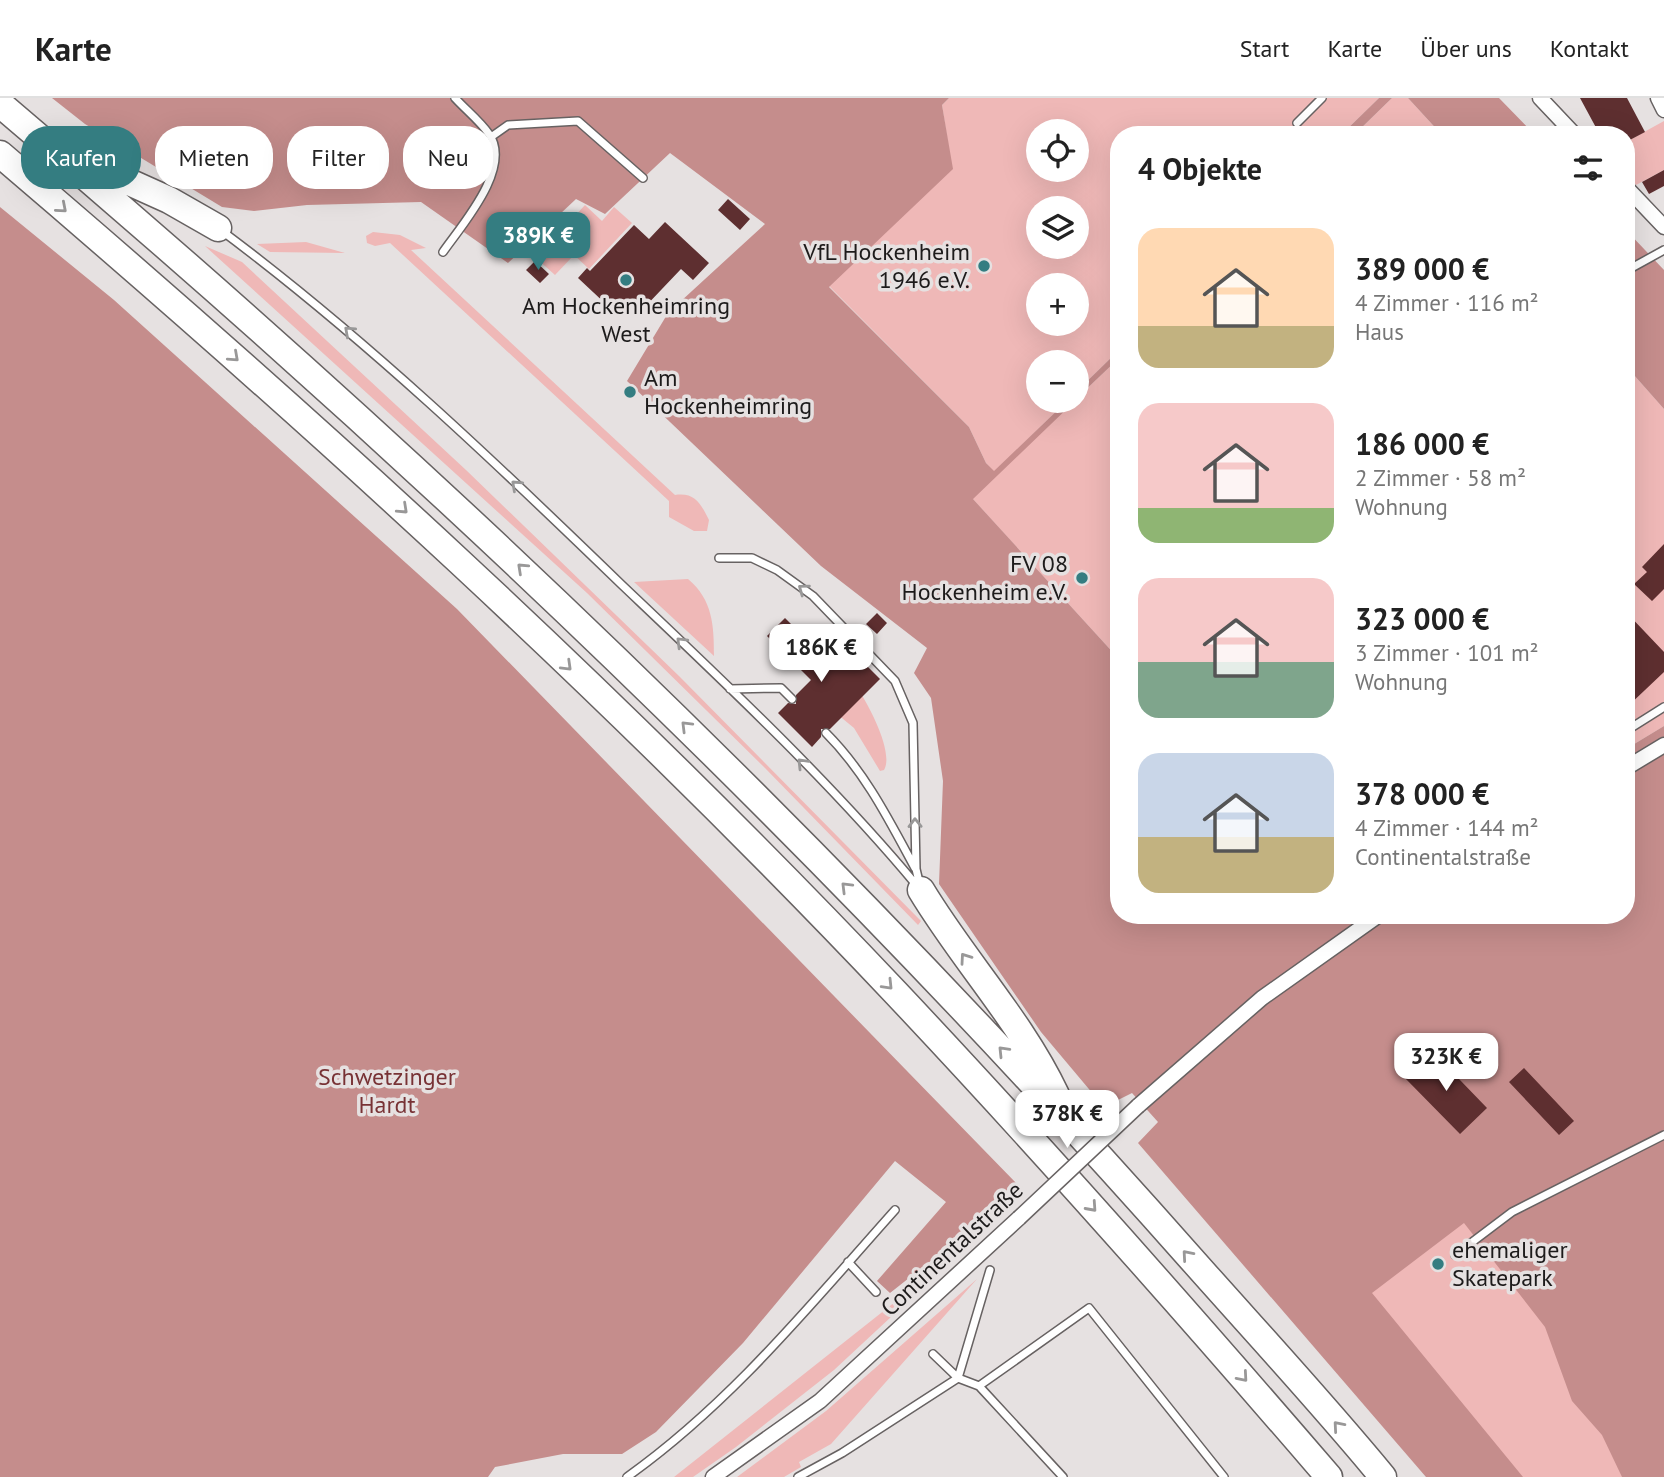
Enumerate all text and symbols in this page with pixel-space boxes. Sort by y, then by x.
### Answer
text: Karte [35,27,112,70]
text: Start [1240,33,1289,64]
text: Karte [1327,33,1382,64]
text: Über uns [1420,33,1512,64]
text: Kontakt [1550,33,1629,64]
map controls [1026,119,1089,413]
button: locate [1026,119,1089,182]
chip: Kaufen [21,126,141,189]
chip: Mieten [155,126,273,189]
chip: Filter [287,126,389,189]
chip: Neu [403,126,493,189]
text: 4 Objekte [1138,149,1262,188]
icon: filters [1569,149,1607,187]
button: layers [1026,196,1089,259]
one-way arrow [54,200,67,212]
pin: 389K € [481,212,595,272]
text: 389K € [502,220,574,249]
place label: VfL Hockenheim 1946 e.V. [802,236,970,295]
text: 389 000 € [1355,249,1489,288]
icon: home [1194,256,1278,340]
marker: VfL Hockenheim 1946 e.V. [976,258,992,274]
marker: Am Hockenheimring West [618,272,634,288]
button: + [1026,273,1089,336]
text: 4 Zimmer · 116 m² [1355,288,1539,317]
place label: Am Hockenheimring West [522,290,730,349]
text: Haus [1355,317,1404,346]
one-way arrow [344,327,357,339]
one-way arrow [225,349,238,361]
button: − [1026,350,1089,413]
place label: Am Hockenheimring [644,362,812,421]
marker: Am Hockenheimring [622,384,638,400]
text: 186 000 € [1355,424,1489,463]
icon: home [1194,431,1278,515]
text: 2 Zimmer · 58 m² [1355,463,1526,492]
one-way arrow [511,481,524,493]
text: Wohnung [1355,492,1448,521]
one-way arrow [395,501,408,513]
place label: FV 08 Hockenheim e.V. [902,548,1068,607]
one-way arrow [517,564,530,576]
marker: FV 08 Hockenheim e.V. [1074,570,1090,586]
one-way arrow [798,584,811,597]
text: 323 000 € [1355,599,1489,638]
icon: home [1194,606,1278,690]
pin: 186K € [764,624,878,684]
text: 186K € [785,632,857,661]
one-way arrow [677,637,690,650]
text: 3 Zimmer · 101 m² [1355,638,1539,667]
one-way arrow [559,658,572,671]
text: Wohnung [1355,667,1448,696]
one-way arrow [681,721,694,734]
one-way arrow [798,759,810,771]
text: 378 000 € [1355,774,1489,813]
icon: home [1194,781,1278,865]
text: 4 Zimmer · 144 m² [1355,813,1539,842]
one-way arrow [907,817,923,828]
text: Continentalstraße [1355,842,1531,871]
one-way arrow [842,882,855,895]
one-way arrow [961,953,973,966]
one-way arrow [880,977,893,990]
pin: 323K € [1389,1034,1503,1093]
text: 323K € [1410,1041,1482,1070]
one-way arrow [999,1046,1012,1059]
park label: Schwetzinger Hardt [318,1061,456,1120]
pin: 378K € [1010,1090,1124,1150]
text: 378K € [1031,1098,1103,1127]
street label: Continentalstraße [874,1175,1029,1323]
one-way arrow [1084,1198,1096,1211]
place label: ehemaliger Skatepark [1452,1234,1568,1293]
one-way arrow [1183,1250,1196,1263]
marker: ehemaliger Skatepark [1430,1256,1446,1272]
one-way arrow [1235,1369,1247,1382]
one-way arrow [1334,1421,1346,1434]

